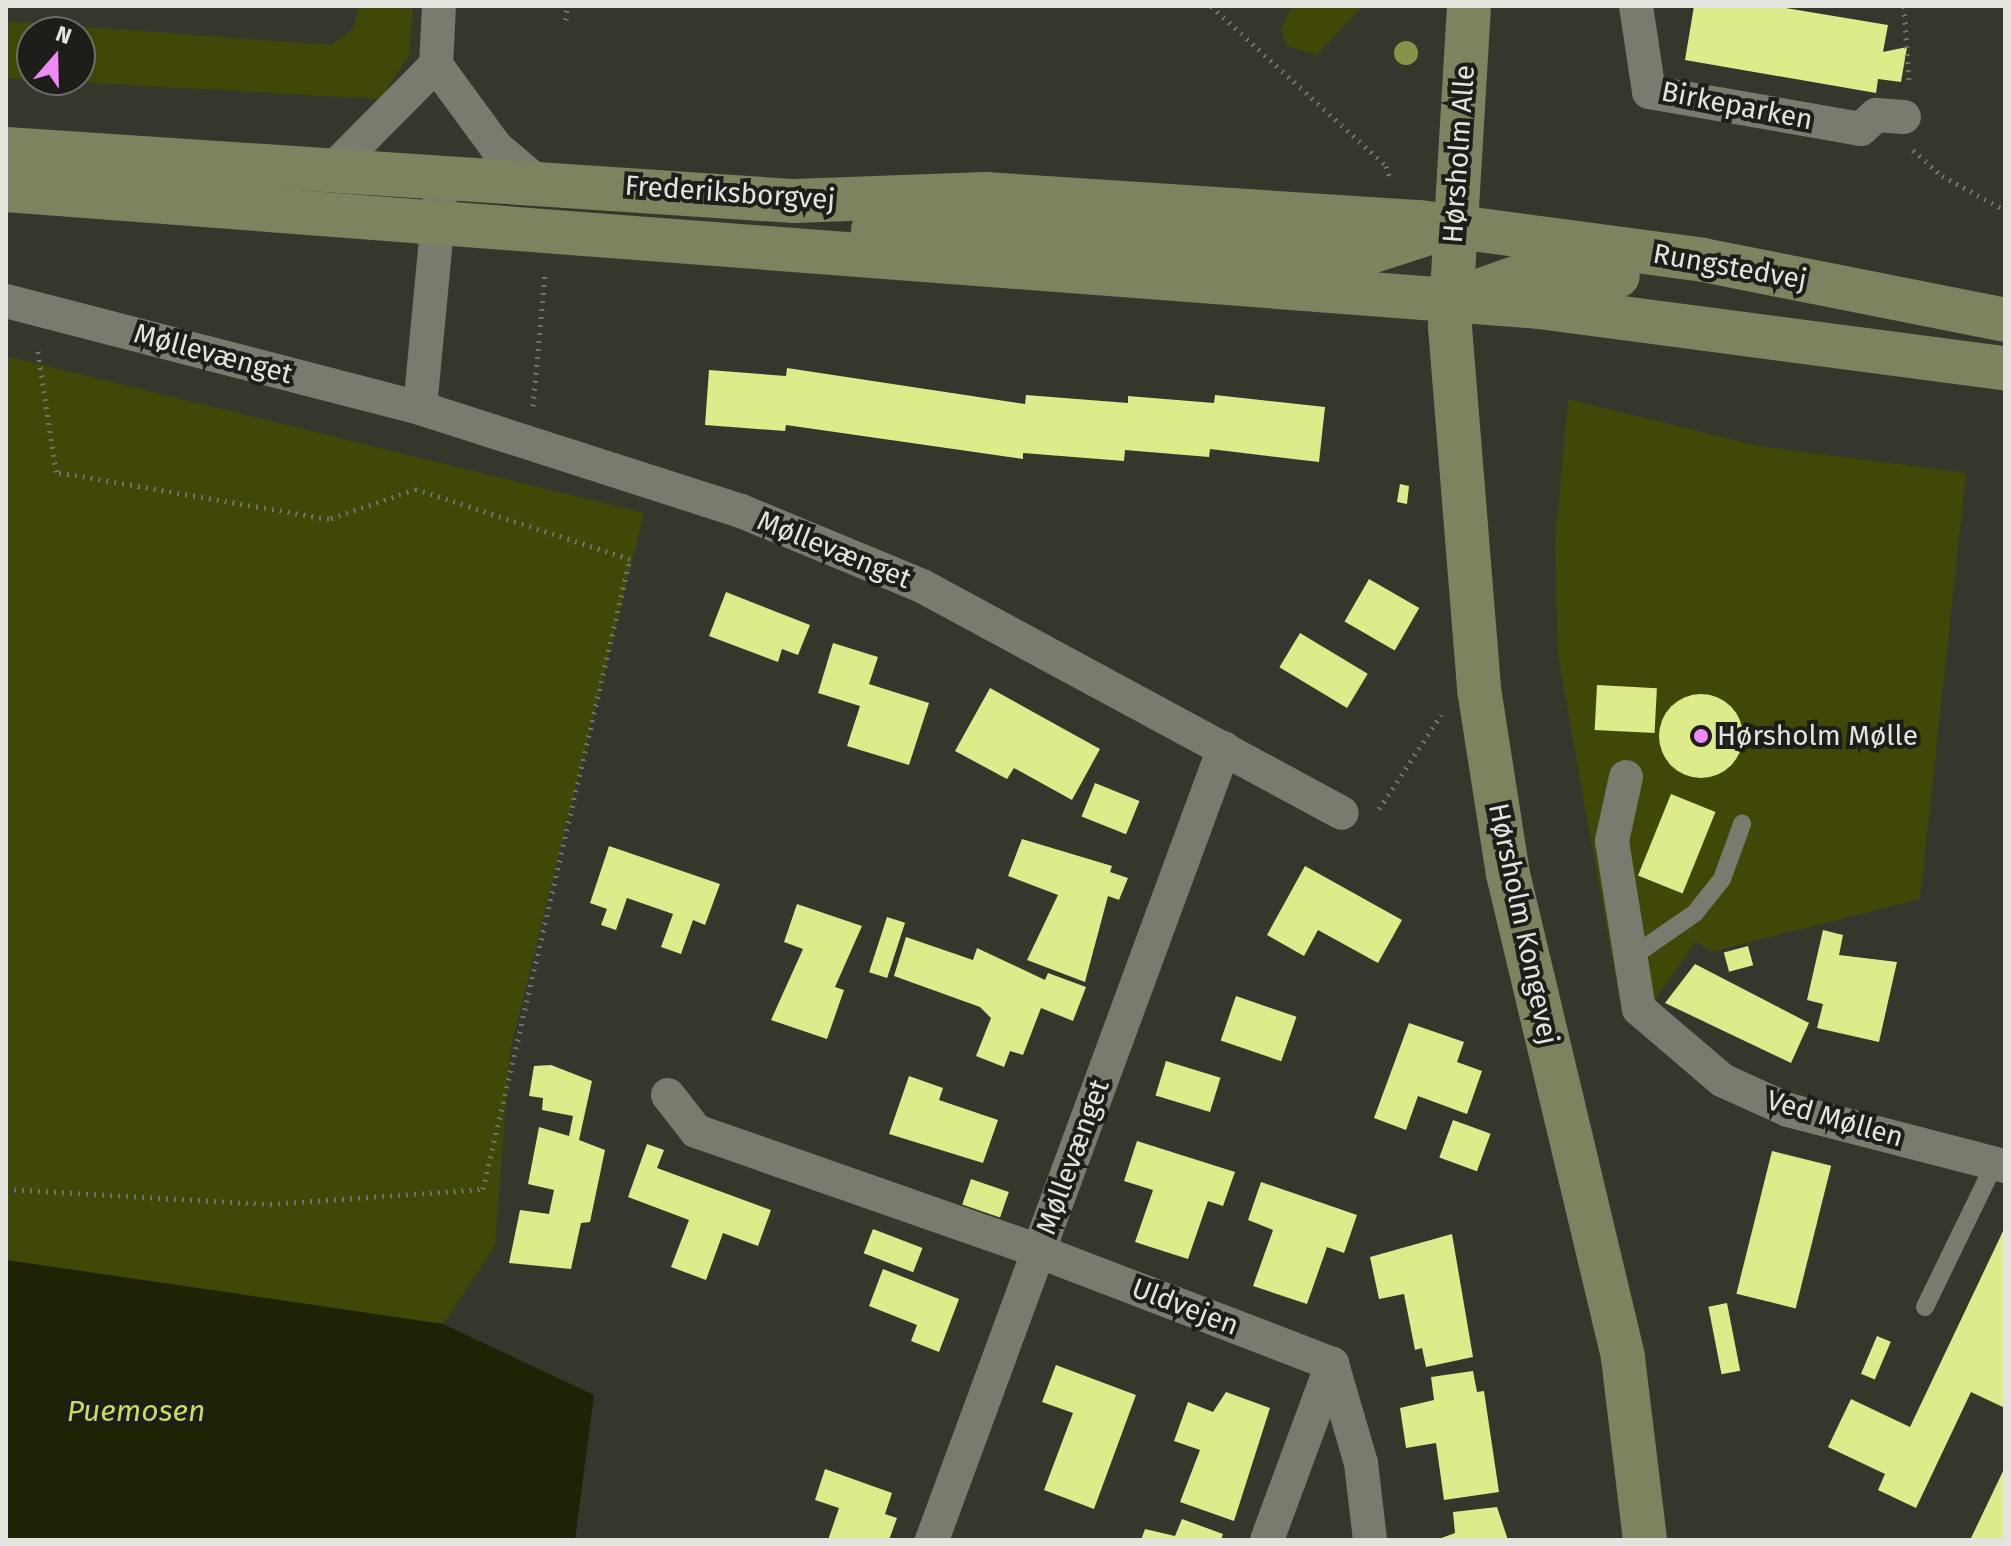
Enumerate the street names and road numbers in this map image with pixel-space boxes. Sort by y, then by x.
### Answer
street label: Hørsholm Alle [1436,64,1482,244]
street label: Birkeparken [1659,75,1815,137]
street label: Frederiksborgvej [624,169,836,217]
street label: Rungstedvej [1650,237,1810,297]
street label: Møllevænget [130,317,296,391]
street label: Møllevænget [752,504,916,596]
street label: Hørsholm Kongevej [1481,800,1565,1048]
street label: Møllevænget [1029,1075,1117,1239]
street label: Ved Møllen [1763,1084,1907,1154]
street label: Uldvejen [1127,1271,1243,1343]

